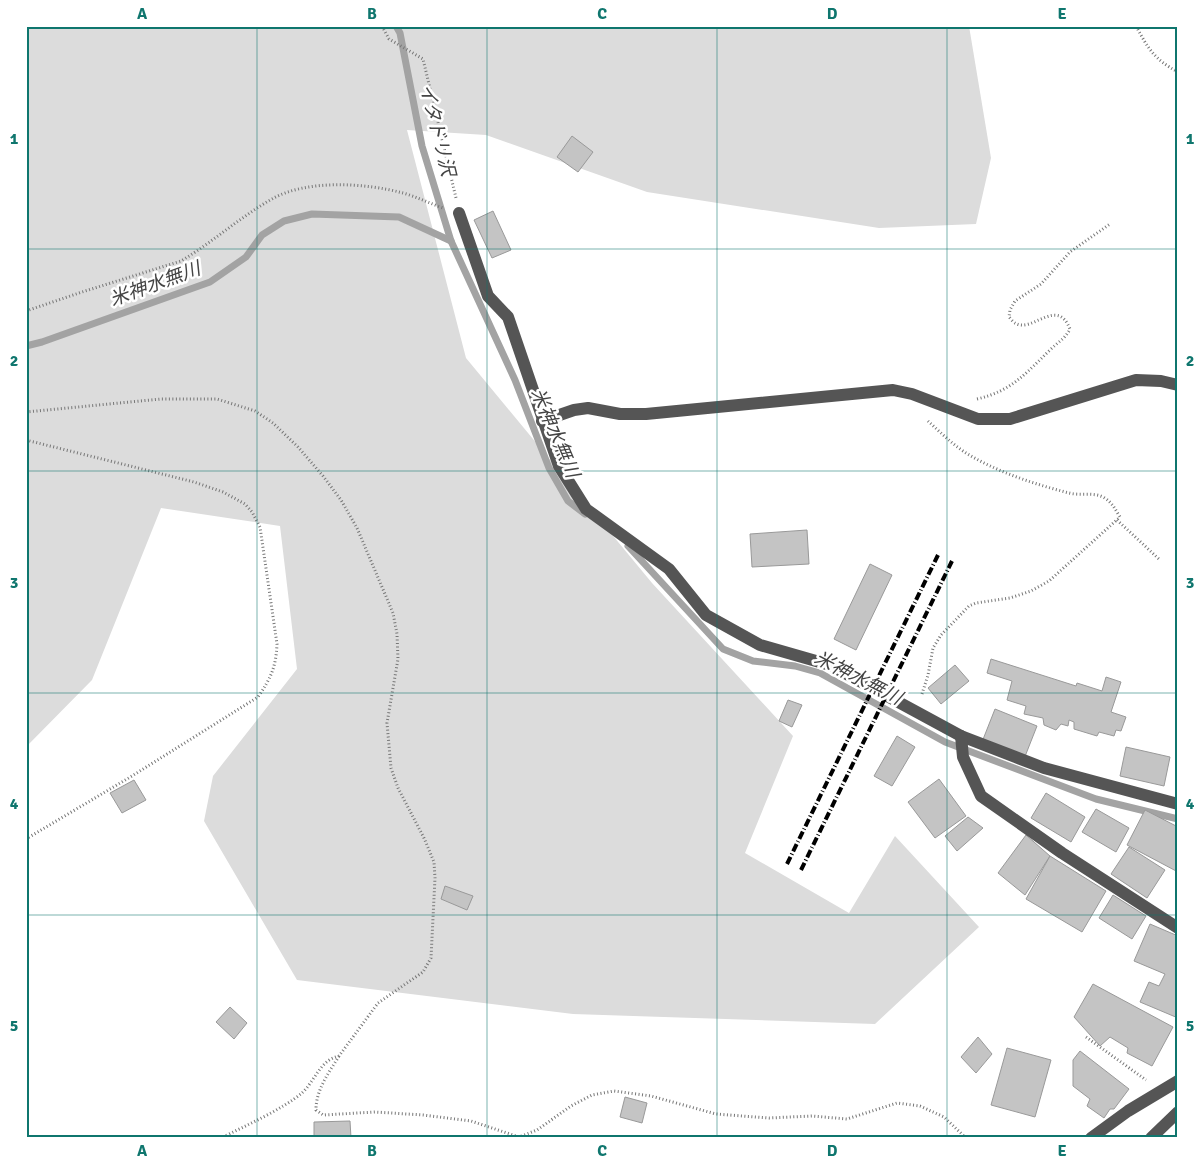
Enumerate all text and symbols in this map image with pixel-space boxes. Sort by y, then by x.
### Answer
text: A [137,4,148,24]
text: B [367,4,377,24]
text: C [597,4,607,24]
text: D [827,4,838,24]
text: E [1057,4,1067,24]
water label: イタドリ沢 [414,81,461,182]
text: 1 [10,129,19,149]
text: 1 [1186,129,1195,149]
water label: 米神水無川 [106,256,206,312]
text: 2 [10,351,18,371]
text: 2 [1186,351,1194,371]
water label: 米神水無川 [525,385,585,483]
text: 3 [10,573,18,593]
text: 3 [1186,573,1194,593]
water label: 米神水無川 [810,646,908,711]
text: 4 [10,794,19,814]
text: 4 [1186,794,1195,814]
text: 5 [10,1016,18,1036]
text: 5 [1186,1016,1194,1036]
text: A [137,1141,148,1161]
text: B [367,1141,377,1161]
text: C [597,1141,607,1161]
text: D [827,1141,838,1161]
text: E [1057,1141,1067,1161]

